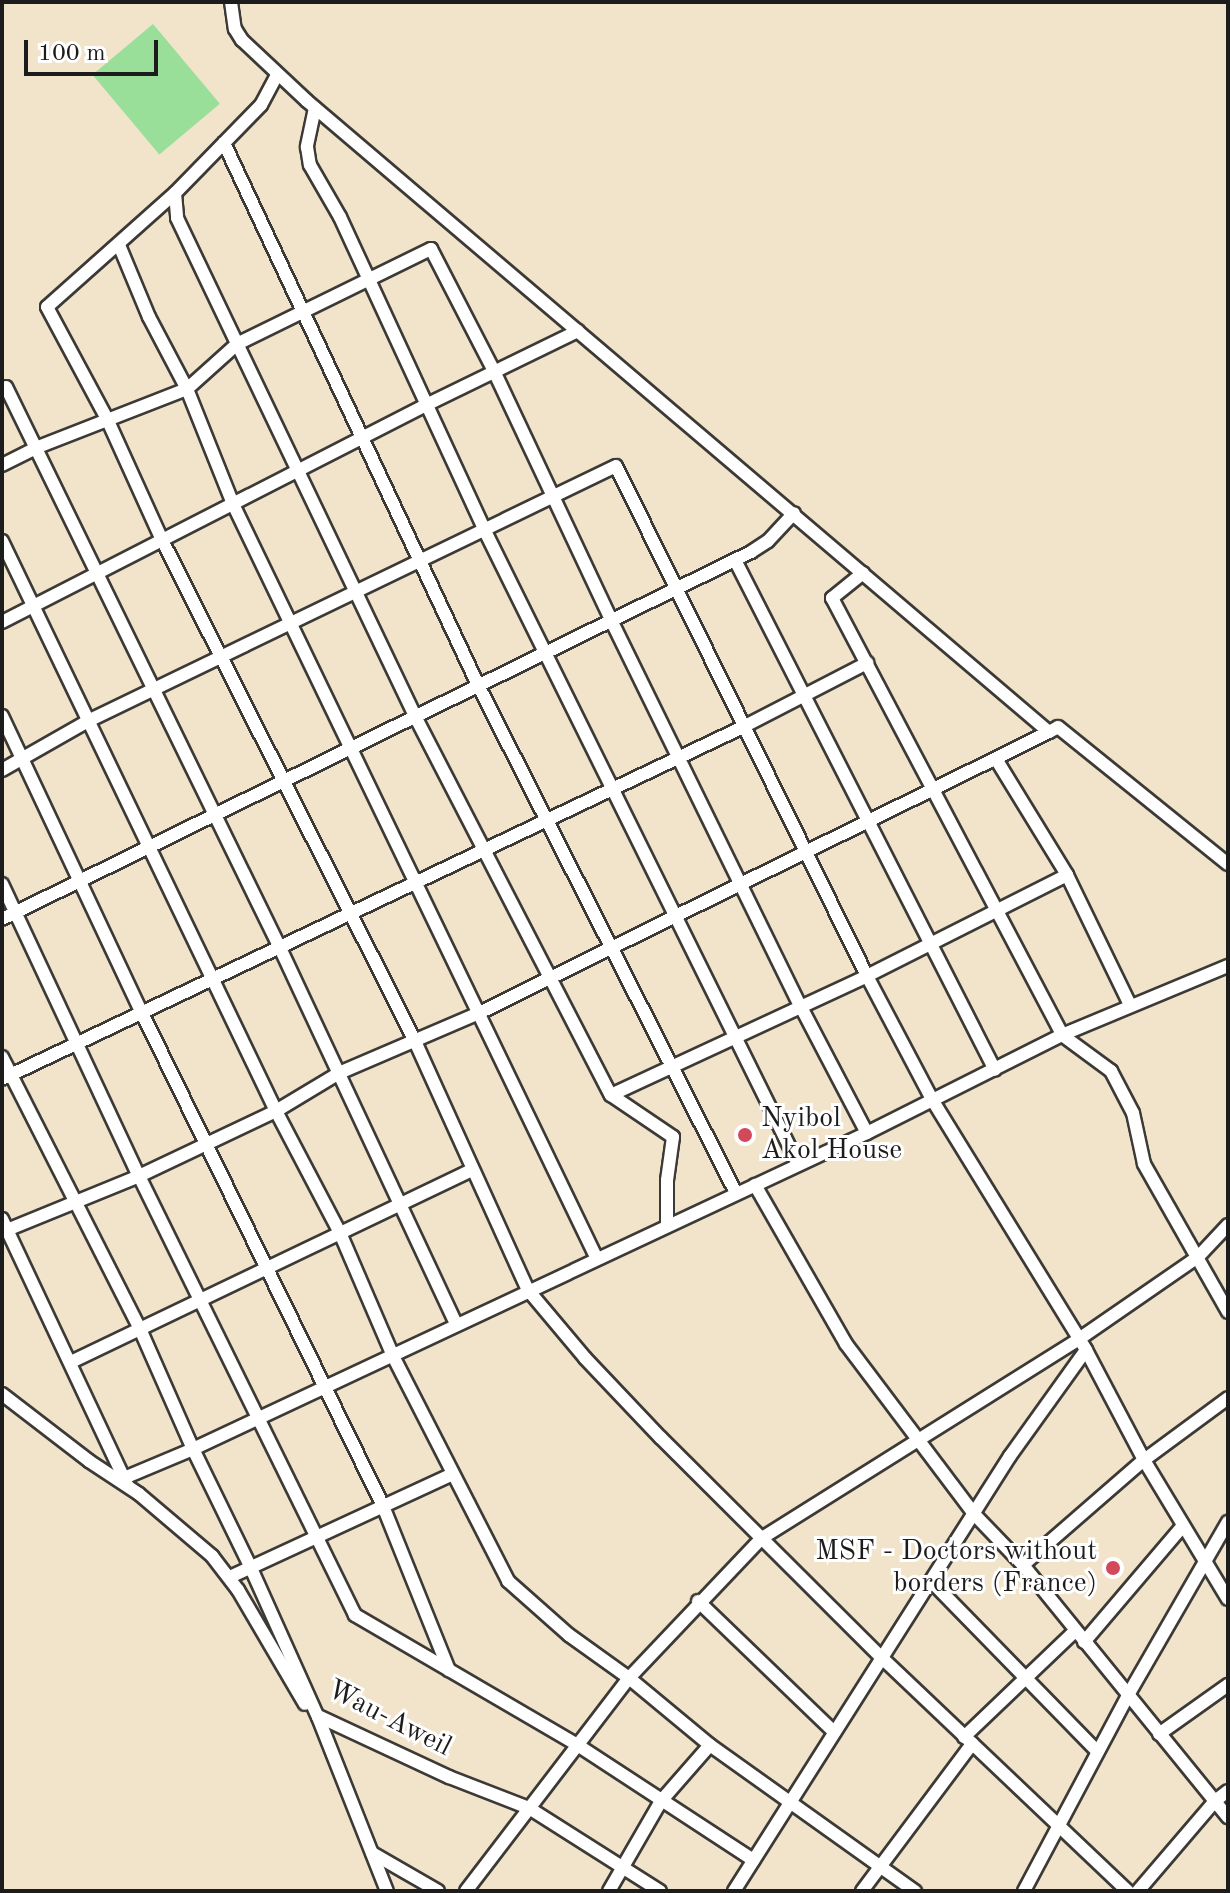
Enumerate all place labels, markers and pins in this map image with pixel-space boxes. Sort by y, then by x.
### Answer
place label: Nyibol Akol House [761,1102,902,1168]
marker: Nyibol Akol House [736,1126,754,1144]
place label: MSF - Doctors without borders (France) [815,1535,1097,1601]
marker: MSF - Doctors without borders (France) [1104,1559,1122,1577]

